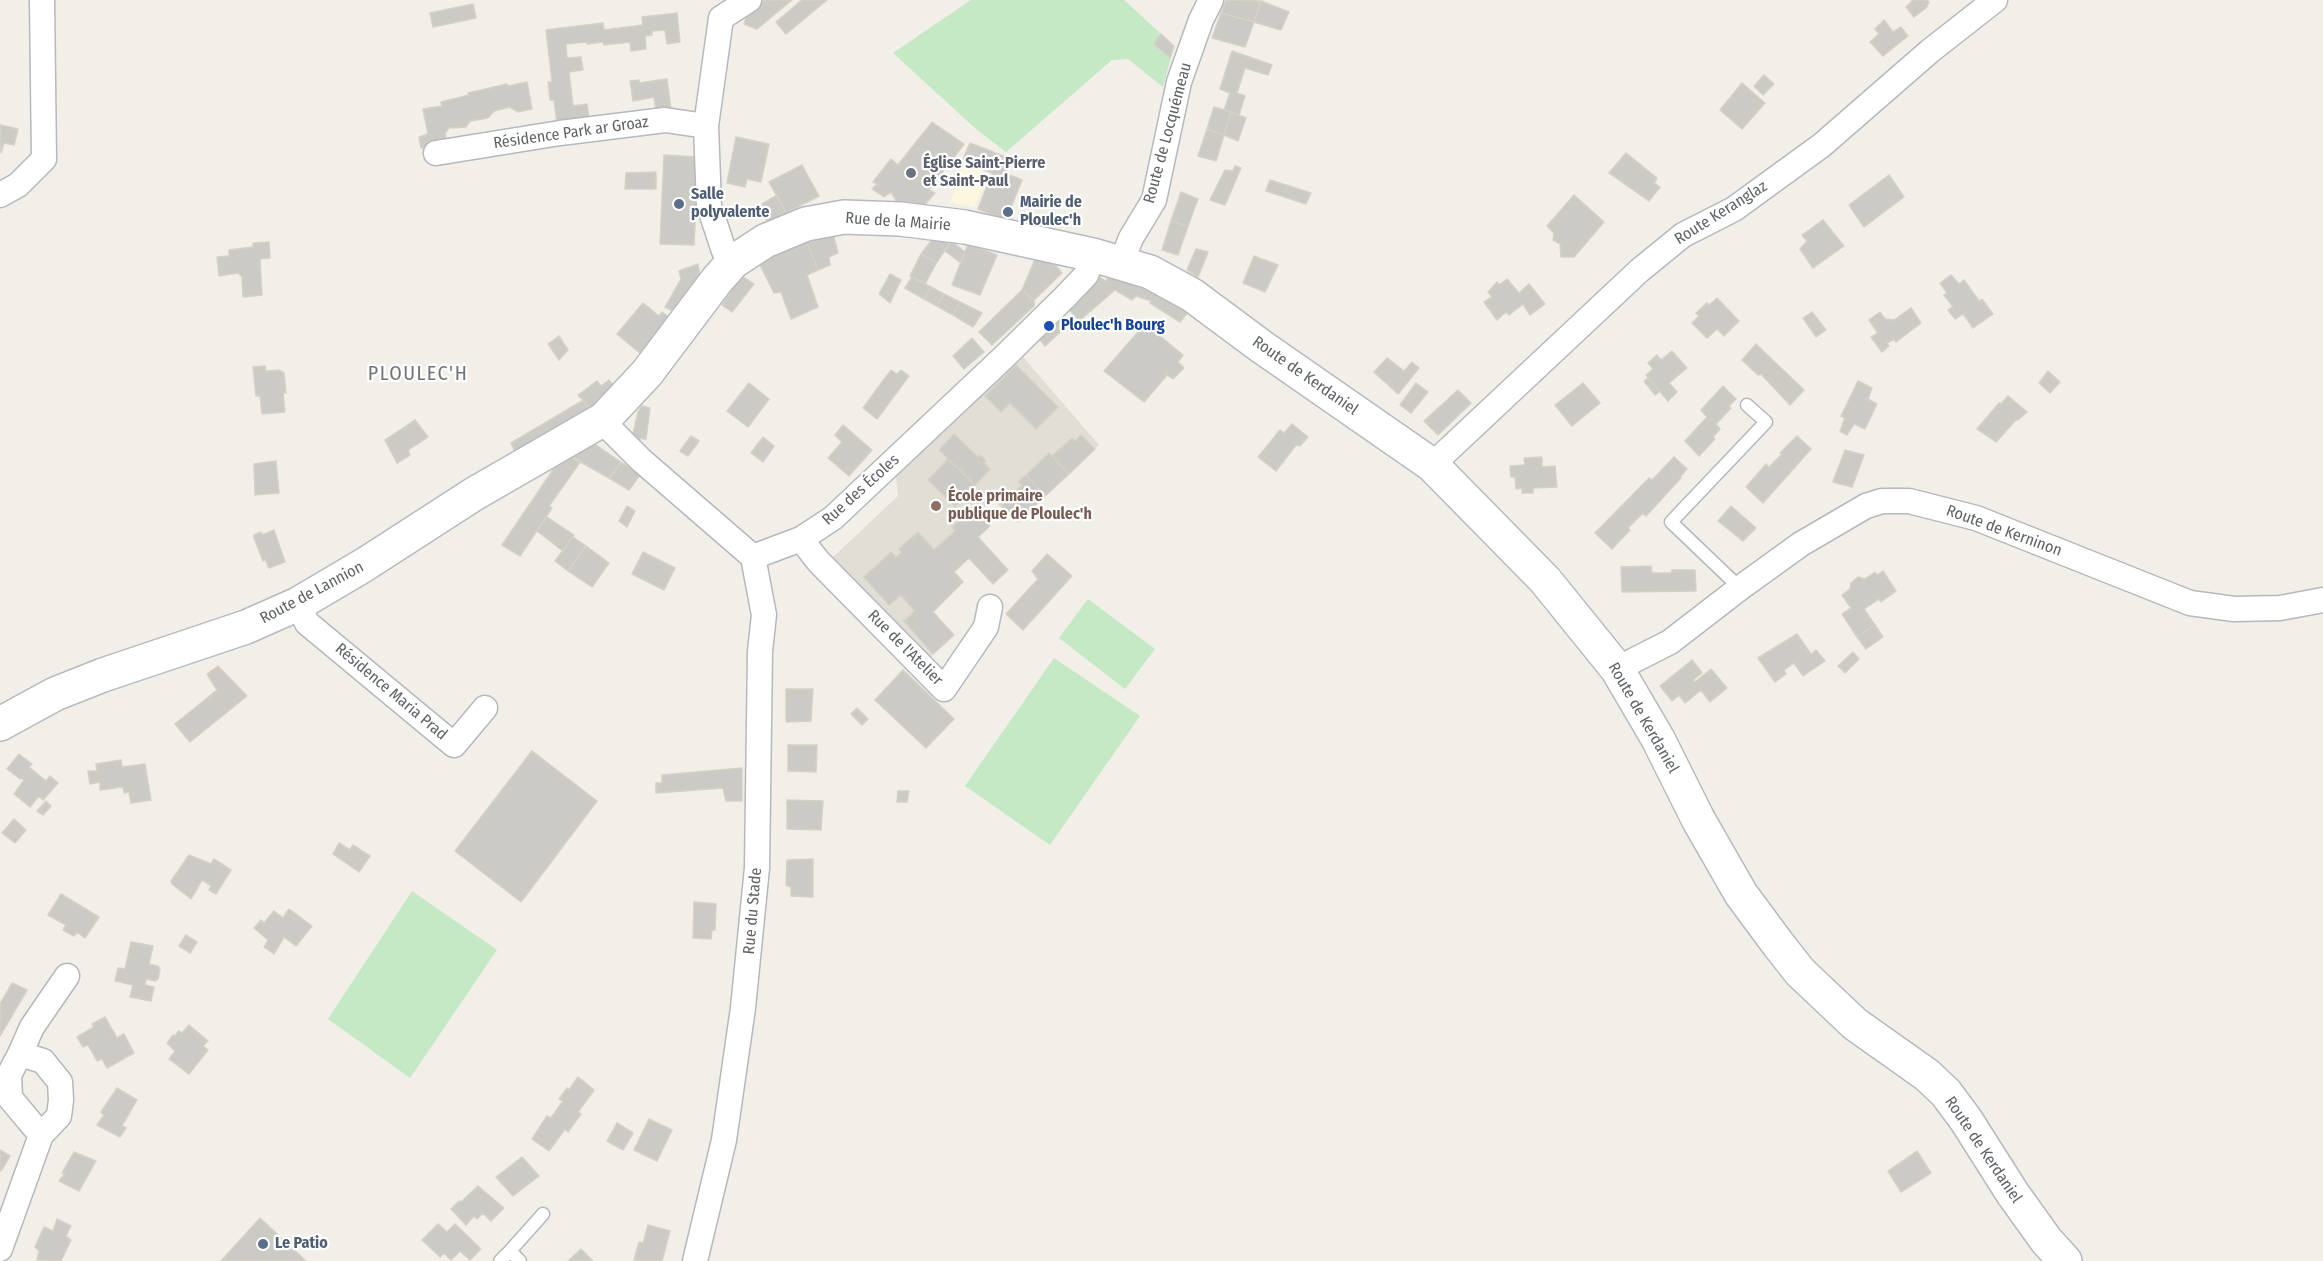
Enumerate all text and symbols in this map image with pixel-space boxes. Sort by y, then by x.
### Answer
street label: Route de Locquémeau [1140,60,1196,206]
street label: Résidence Park ar Groaz [492,113,650,153]
place label: Église Saint-Pierre et Saint-Paul [923,154,1045,192]
marker: Église Saint-Pierre et Saint-Paul [904,166,918,180]
street label: Route Keranglaz [1671,177,1771,249]
place label: Salle polyvalente [691,185,769,223]
place label: Mairie de Ploulec'h [1020,193,1082,231]
marker: Salle polyvalente [672,197,686,211]
marker: Mairie de Ploulec'h [1001,205,1015,219]
street label: Rue de la Mairie [845,209,951,235]
place label: Ploulec'h Bourg [1061,316,1165,336]
marker: Ploulec'h Bourg [1042,319,1056,333]
street label: Route de Kerdaniel [1249,332,1361,420]
district label: PLOULEC'H [368,362,468,386]
street label: Rue des Écoles [819,450,903,530]
place label: École primaire publique de Ploulec'h [948,487,1092,525]
marker: École primaire publique de Ploulec'h [929,499,943,513]
street label: Route de Kerninon [1944,501,2064,561]
street label: Route de Lannion [257,558,367,628]
street label: Rue de l'Atelier [863,606,947,690]
street label: Résidence Maria Prad [331,640,451,744]
street label: Route de Kerdaniel [1604,659,1682,777]
street label: Rue du Stade [740,867,766,955]
street label: Route de Kerdaniel [1940,1093,2026,1207]
place label: Le Patio [275,1234,328,1254]
marker: Le Patio [256,1237,270,1251]

